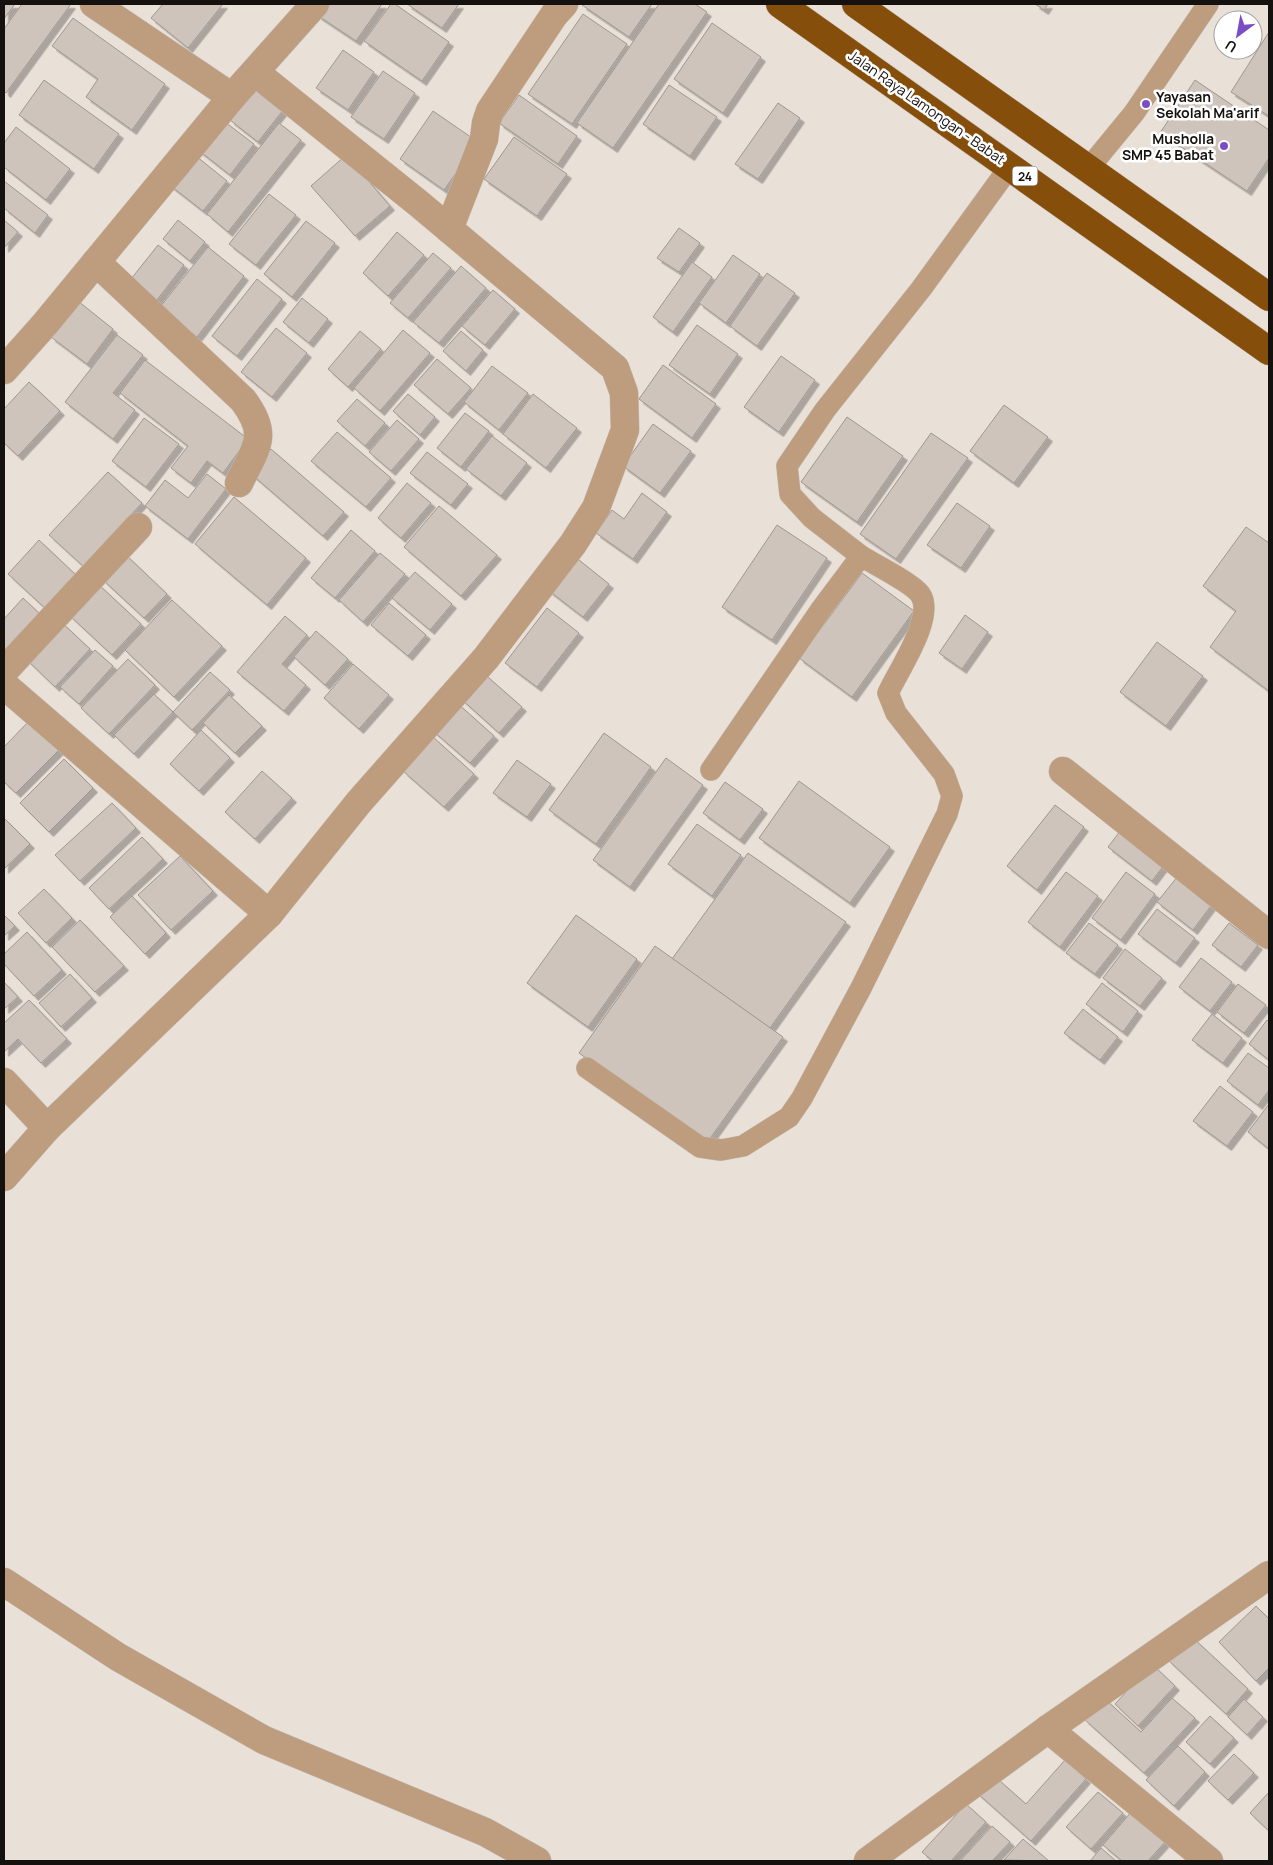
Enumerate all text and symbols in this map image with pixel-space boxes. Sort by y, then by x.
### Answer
north arrow [1213,10,1263,60]
text: U [1222,36,1240,57]
street label: Jalan Raya Lamongan - Babat [845,45,1010,169]
place label: Yayasan Sekolah Ma'arif [1156,87,1260,122]
marker: Yayasan Sekolah Ma'arif [1140,98,1152,110]
place label: Musholla SMP 45 Babat [1122,129,1214,164]
marker: Musholla SMP 45 Babat [1218,140,1230,152]
road number: 24 [1012,167,1038,186]

